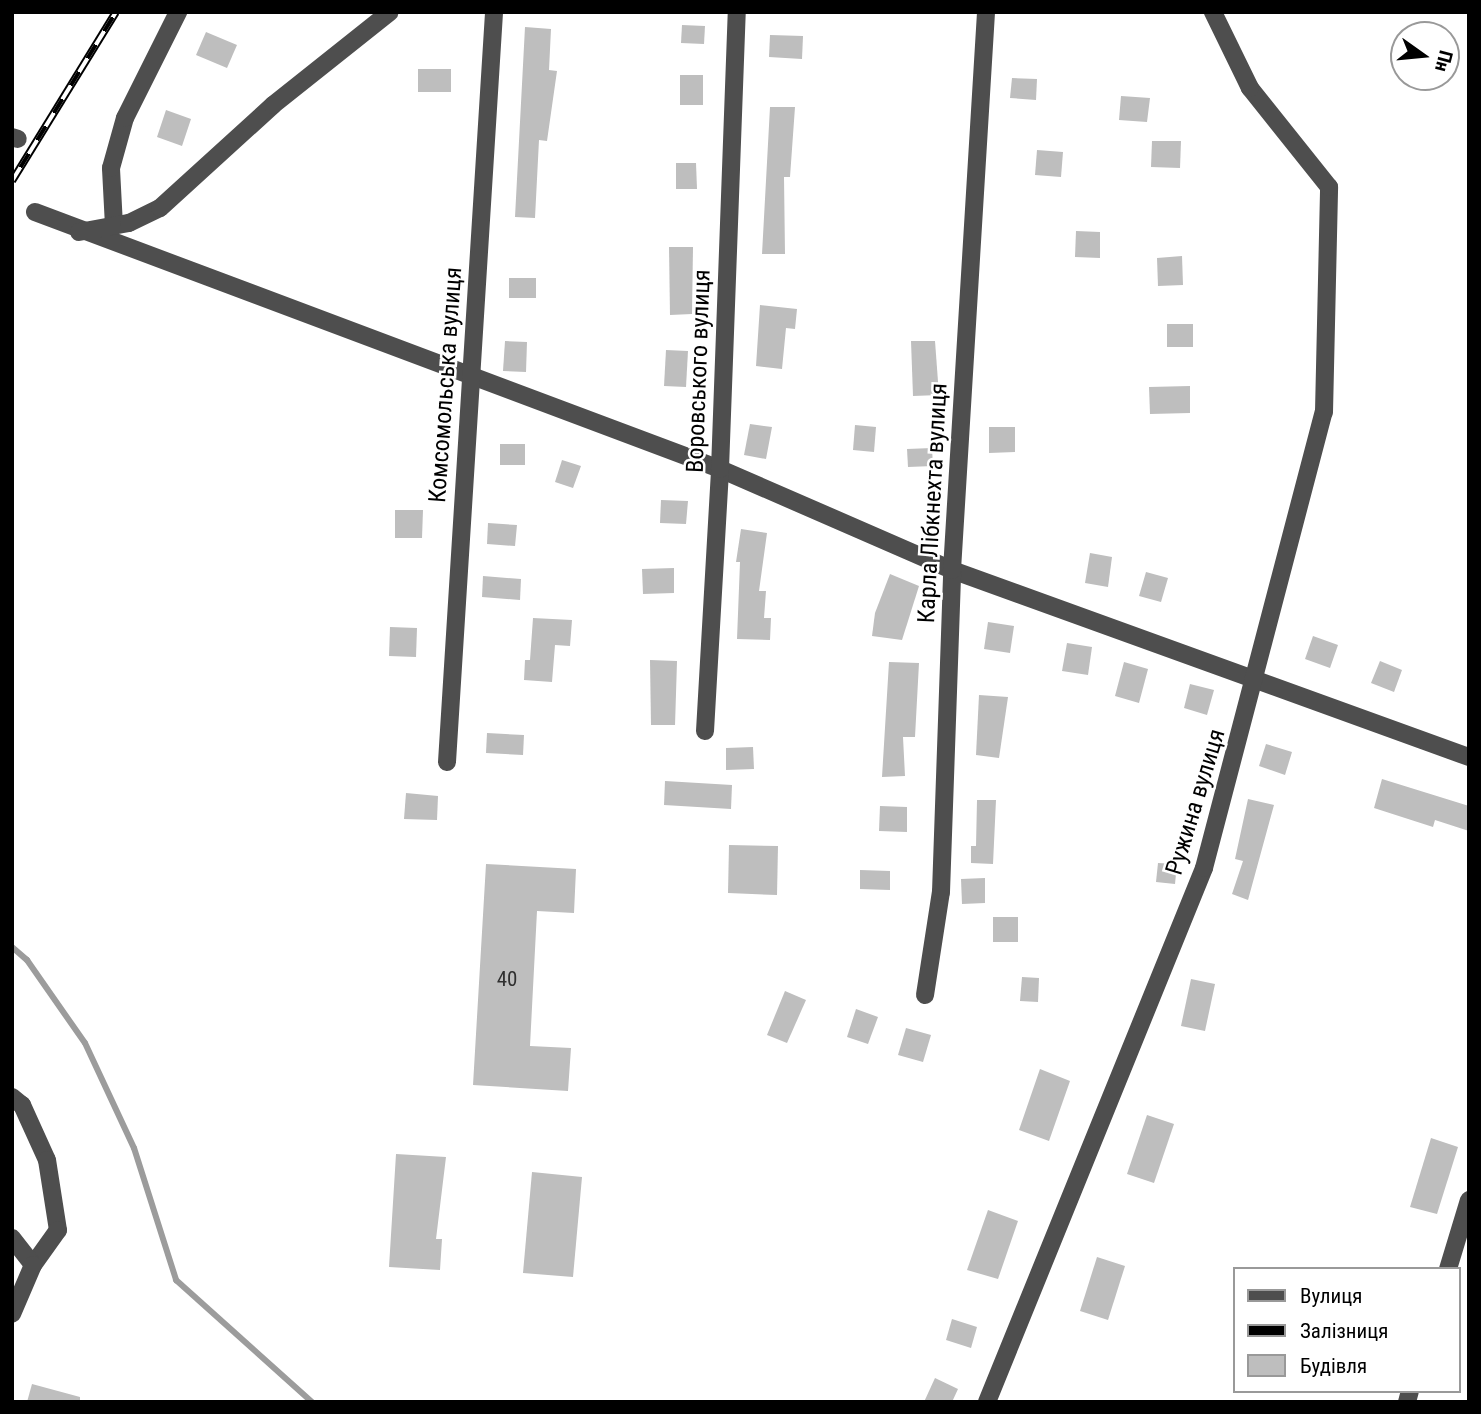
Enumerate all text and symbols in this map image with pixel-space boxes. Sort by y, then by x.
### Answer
north arrow [1390,21,1460,91]
text: Пн [1430,48,1458,74]
street label: Комсомольська вулиця [423,266,469,504]
street label: Воровського вулиця [681,269,717,473]
street label: Карла Лібкнехта вулиця [912,382,954,624]
street label: Ружина вулиця [1160,726,1232,878]
house number: 40 [497,966,517,992]
legend [1232,1267,1460,1393]
text: Вулиця [1300,1284,1362,1308]
text: Залізниця [1300,1319,1389,1343]
text: Будівля [1300,1354,1367,1378]

